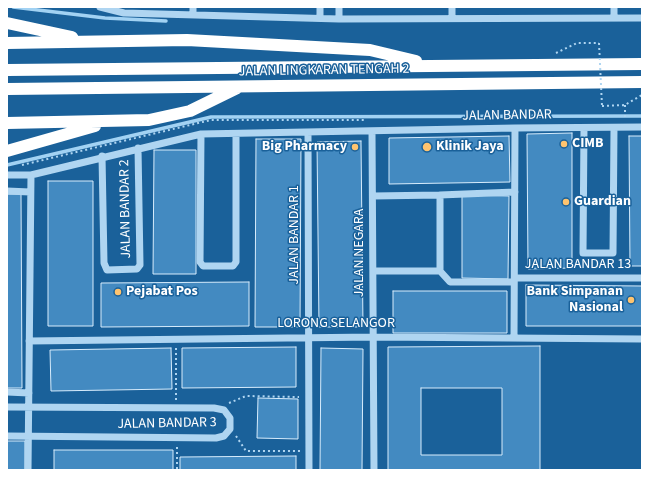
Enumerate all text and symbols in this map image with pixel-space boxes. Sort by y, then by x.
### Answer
street label: JALAN LINGKARAN TENGAH 2 [238,61,410,81]
street label: JALAN BANDAR [462,107,552,125]
place label: CIMB [572,136,603,152]
place label: Big Pharmacy [262,139,347,155]
place label: Klinik Jaya [436,139,504,155]
marker: CIMB [559,139,569,149]
marker: Klinik Jaya [421,141,433,153]
marker: Big Pharmacy [350,142,360,152]
street label: JALAN BANDAR 2 [117,159,135,259]
street label: JALAN BANDAR 1 [287,185,303,285]
place label: Guardian [574,194,631,210]
marker: Guardian [561,197,571,207]
street label: JALAN NEGARA [352,209,368,297]
street label: JALAN BANDAR 13 [525,257,631,273]
place label: Pejabat Pos [126,284,198,300]
place label: Bank Simpanan Nasional [526,284,623,316]
marker: Pejabat Pos [113,287,123,297]
marker: Bank Simpanan Nasional [626,295,636,305]
street label: LORONG SELANGOR [277,316,395,332]
street label: JALAN BANDAR 3 [117,415,217,433]

